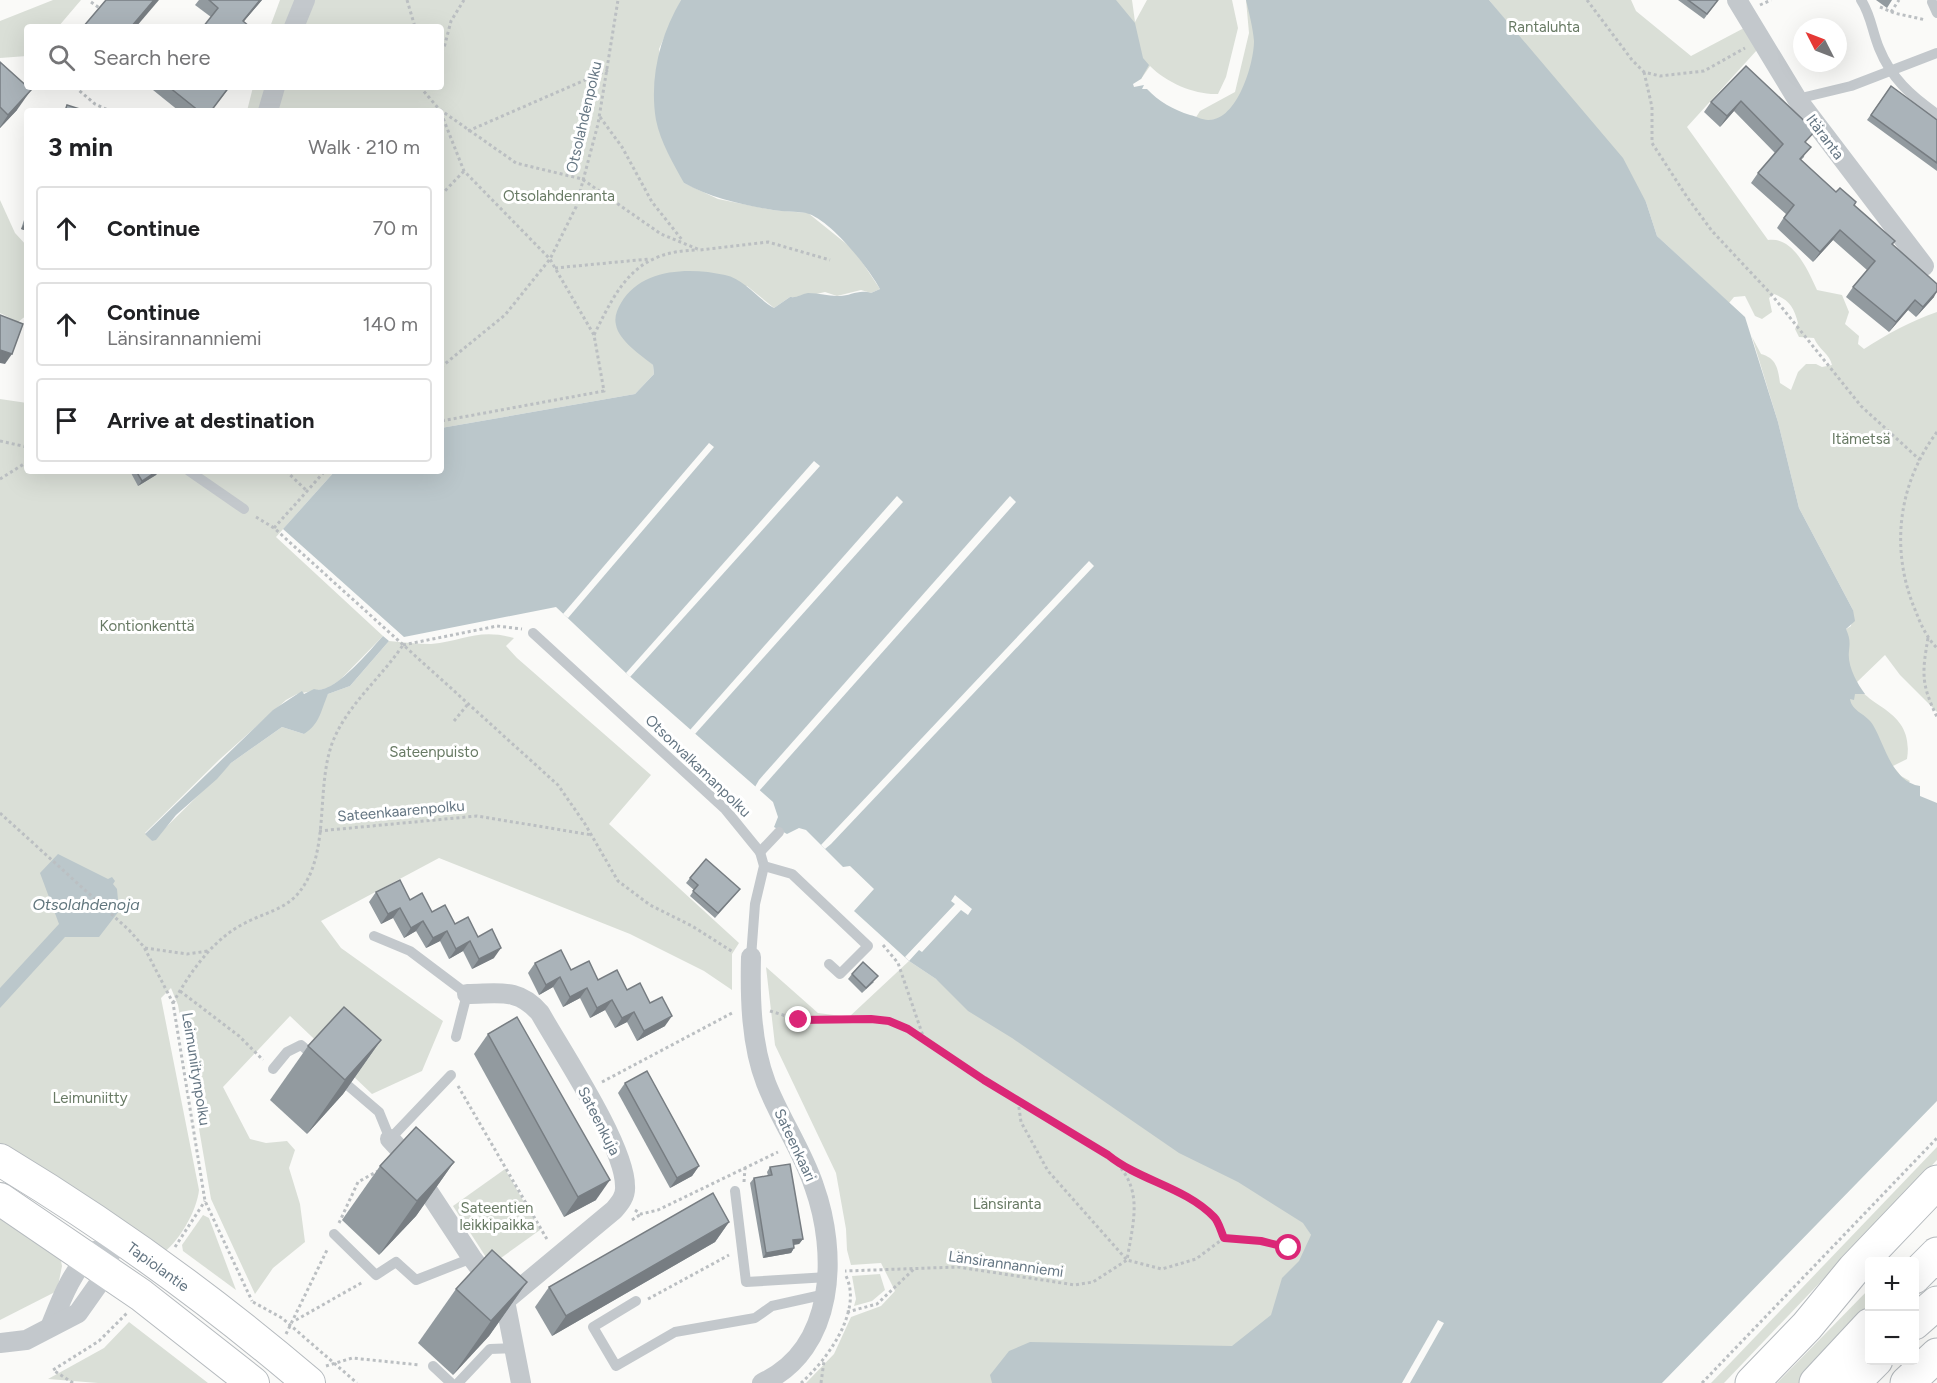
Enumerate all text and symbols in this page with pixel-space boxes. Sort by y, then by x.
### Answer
park label: Rantaluhta [1508,18,1580,36]
north arrow [1793,18,1847,72]
search box [24,24,444,90]
icon: search [45,41,78,74]
text: Search here [93,44,211,71]
street label: Otsolahdenpolku [562,59,606,175]
street label: Itäranta [1802,111,1848,163]
text: 3 min [48,131,113,163]
text: Walk · 210 m [308,135,420,159]
park label: Otsolahdenranta [503,187,615,205]
icon: ahead [50,212,83,245]
text: Continue [107,215,200,242]
text: 70 m [372,216,418,240]
text: Continue [107,299,200,326]
icon: ahead [50,308,83,341]
text: 140 m [363,312,418,336]
text: Länsirannanniemi [107,326,262,350]
icon: arrive [50,404,83,437]
text: Arrive at destination [107,407,315,434]
park label: Itämetsä [1832,430,1890,448]
park label: Kontionkenttä [100,617,194,635]
street label: Otsonvalkamanpolku [641,711,755,821]
park label: Sateenpuisto [389,743,479,761]
street label: Sateenkaarenpolku [337,796,465,826]
water label: Otsolahdenoja [32,895,140,914]
route end [785,1006,811,1032]
street label: Leimuniitynpolku [178,1011,214,1127]
street label: Sateenkuja [574,1084,624,1158]
park label: Leimuniitty [52,1089,128,1107]
street label: Sateenkaari [770,1106,820,1184]
park label: Länsiranta [973,1195,1041,1213]
park label: Sateentien leikkipaikka [459,1199,535,1234]
route start [1275,1234,1301,1260]
street label: Tapiolantie [123,1238,193,1296]
street label: Länsirannanniemi [947,1247,1065,1281]
map controls [1865,1257,1919,1365]
button: + [1865,1257,1919,1311]
button: − [1865,1311,1919,1365]

